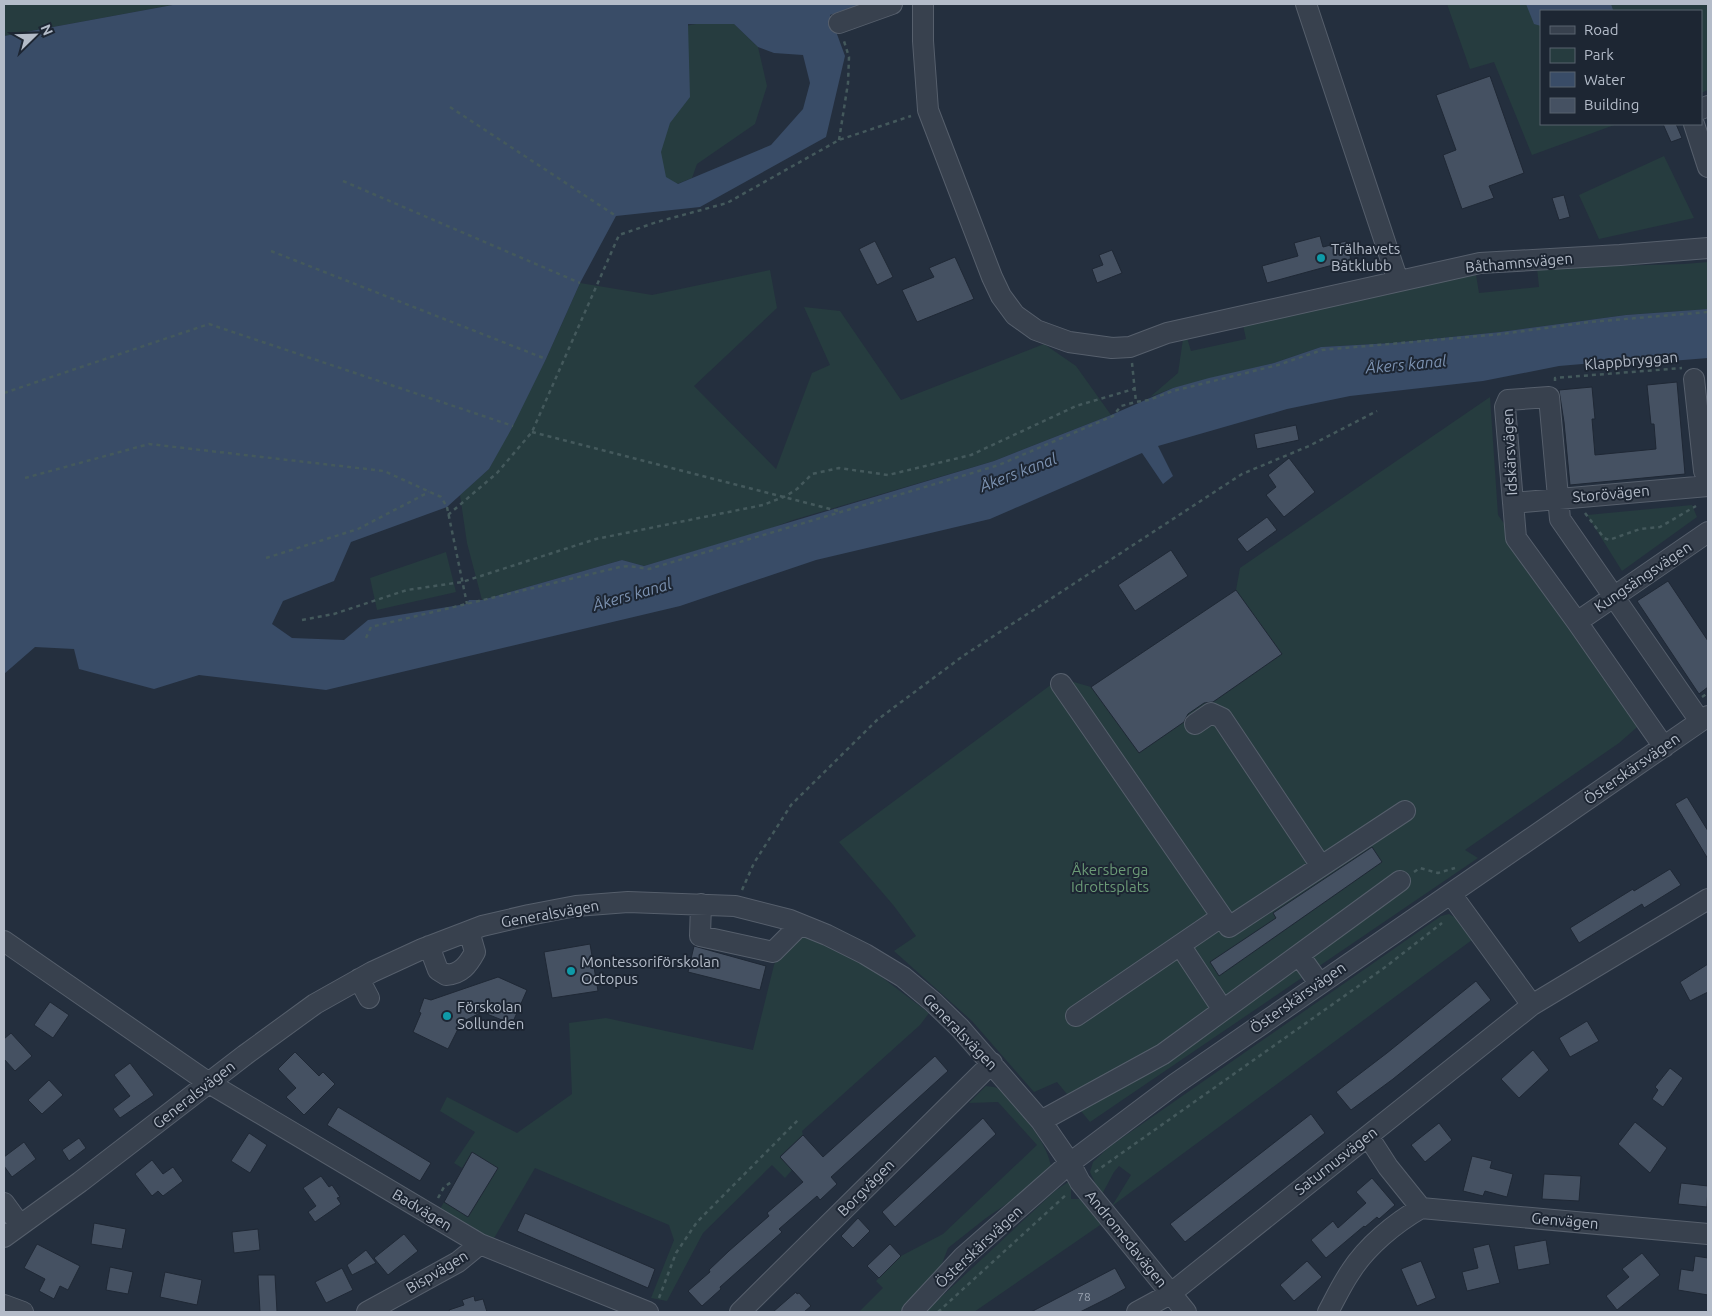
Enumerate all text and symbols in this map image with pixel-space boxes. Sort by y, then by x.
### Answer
north arrow [10,10,60,60]
legend [1540,10,1702,125]
text: Road [1584,21,1619,38]
text: N [38,22,56,38]
text: Park [1584,46,1614,63]
text: Water [1584,71,1625,88]
text: Building [1584,96,1639,113]
place label: Trälhavets Båtklubb [1331,240,1400,274]
street label: Båthamnsvägen [1464,249,1573,276]
marker: Trälhavets Båtklubb [1315,252,1327,264]
street label: Klappbryggan [1583,348,1678,373]
water label: Åkers kanal [1364,351,1448,377]
street label: Idskärsvägen [1499,408,1520,496]
water label: Åkers kanal [976,449,1060,495]
street label: Storövägen [1572,482,1650,505]
street label: Kungsängsvägen [1591,538,1694,615]
water label: Åkers kanal [589,574,674,614]
street label: Österskärsvägen [1581,729,1683,808]
park label: Åkersberga Idrottsplats [1071,861,1149,895]
street label: Generalsvägen [499,897,600,931]
place label: Montessoriförskolan Octopus [581,953,720,987]
street label: Österskärsvägen [1247,958,1349,1037]
marker: Montessoriförskolan Octopus [565,965,577,977]
street label: Generalsvägen [920,990,1001,1073]
place label: Förskolan Sollunden [457,998,524,1032]
marker: Förskolan Sollunden [441,1010,453,1022]
street label: Generalsvägen [149,1057,238,1132]
street label: Saturnusvägen [1291,1123,1380,1198]
street label: Borgvägen [834,1156,897,1219]
street label: Badvägen [389,1185,455,1234]
street label: Andromedavägen [1082,1187,1171,1291]
street label: Österskärsvägen [932,1202,1026,1291]
street label: Genvägen [1531,1209,1599,1232]
street label: Bispvägen [403,1247,471,1297]
house number: 78 [1077,1290,1091,1303]

